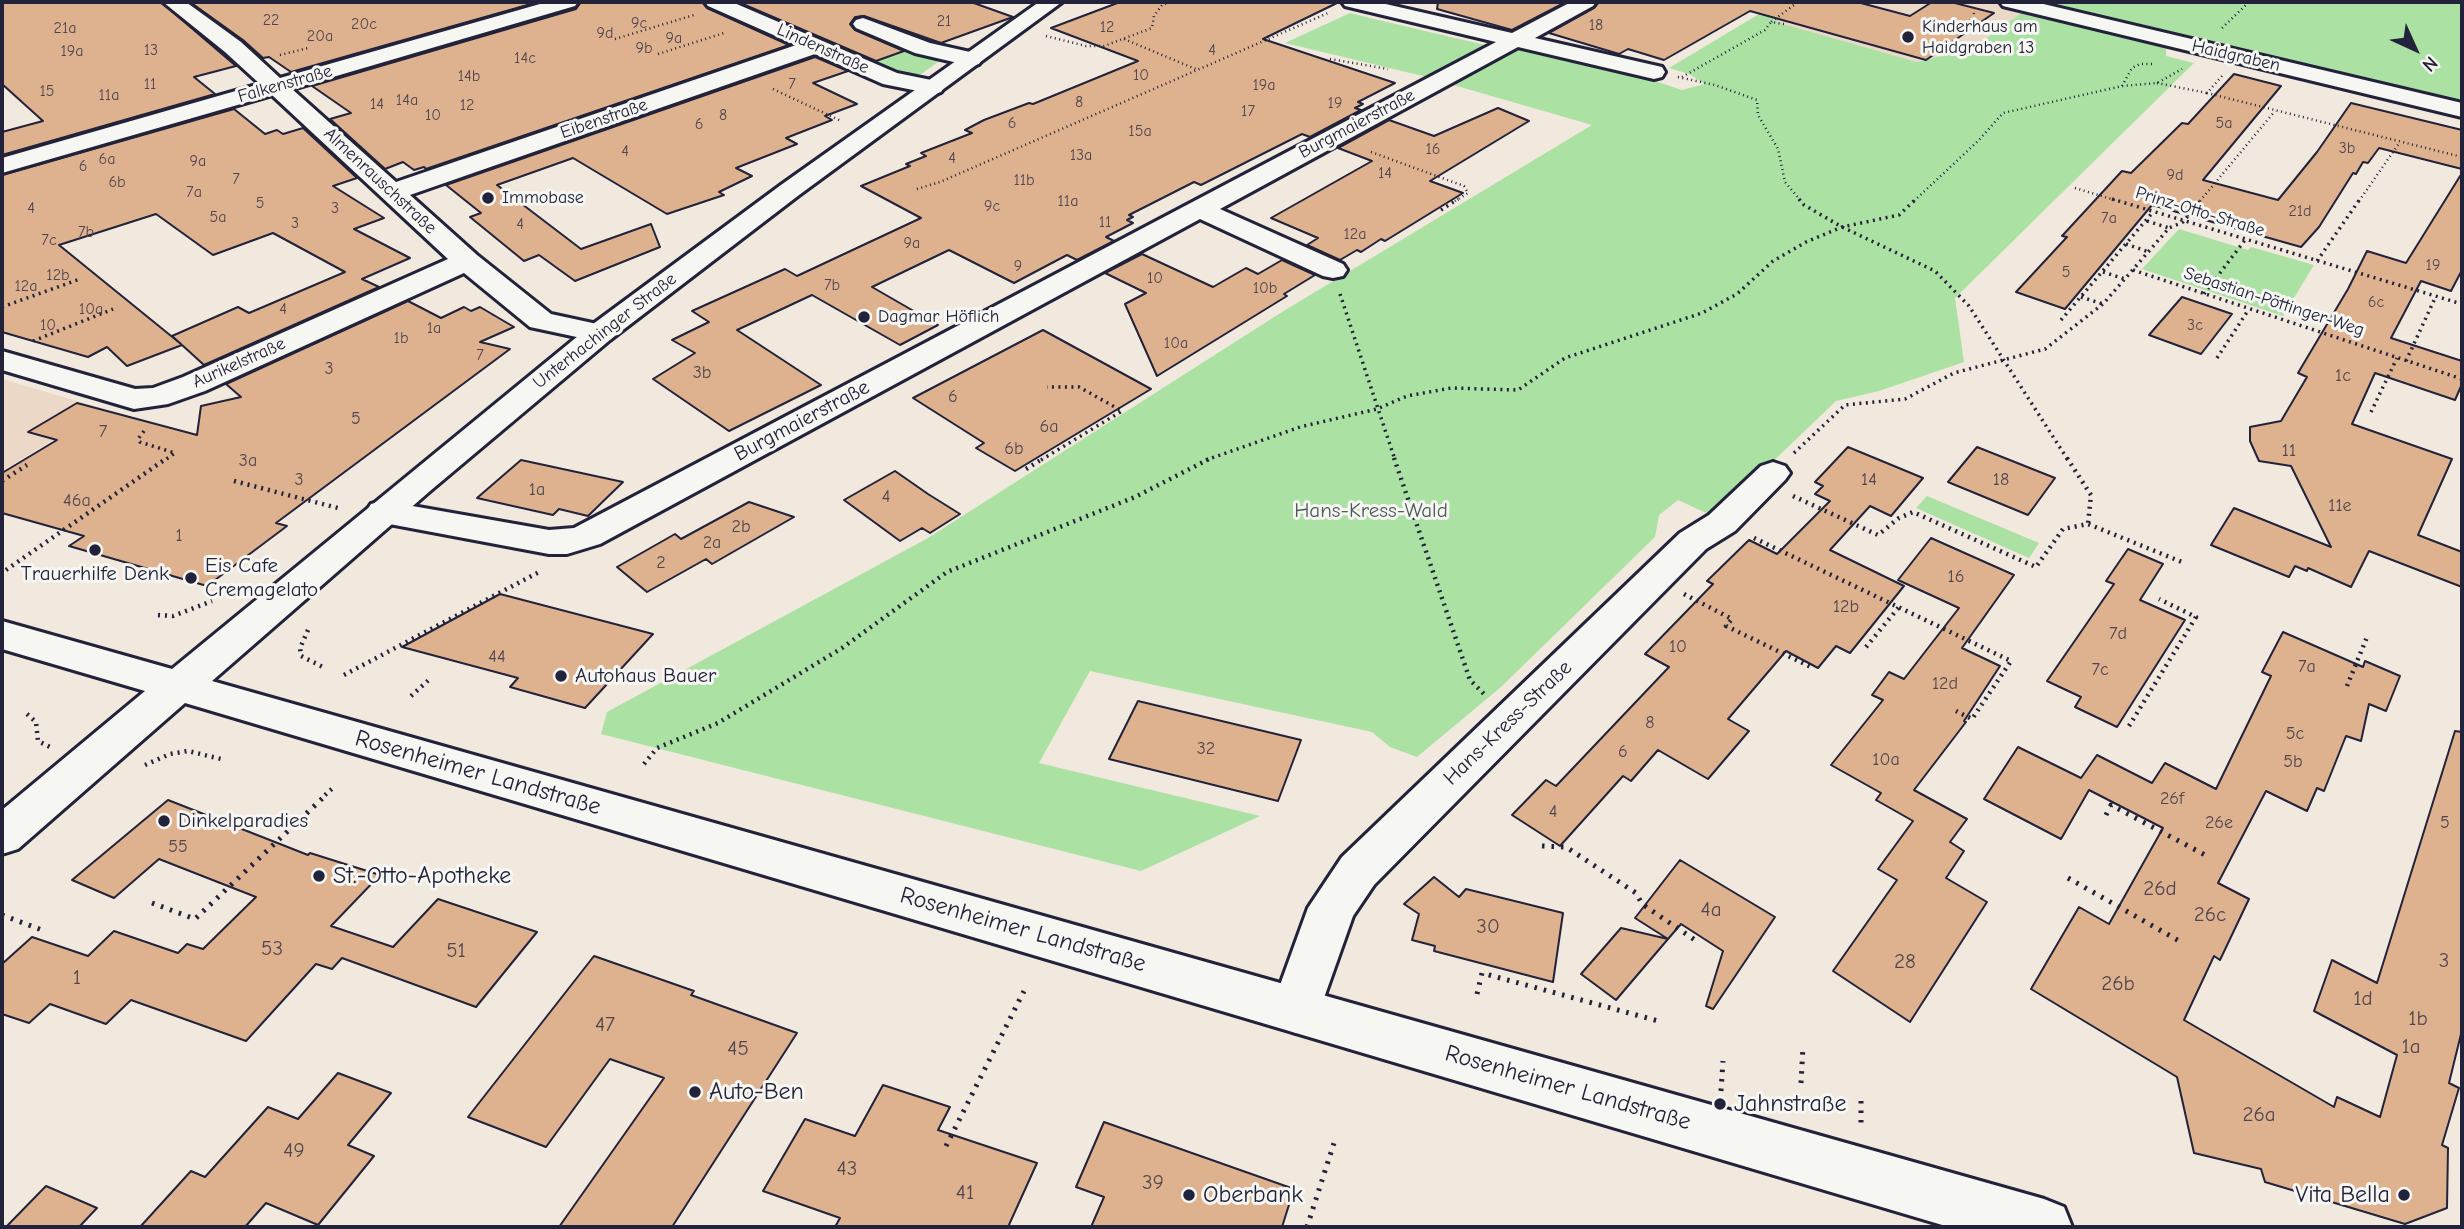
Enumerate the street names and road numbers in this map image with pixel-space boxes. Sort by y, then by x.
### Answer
street label: Lindenstraße [773,19,873,79]
street label: Haidgraben [2190,35,2282,77]
street label: Falkenstraße [235,60,335,108]
street label: Burgmaierstraße [1295,84,1419,164]
street label: Eibenstraße [558,94,650,144]
street label: Almenrauschstraße [319,123,441,239]
street label: Prinz-Otto-Straße [2133,182,2267,242]
street label: Sebastian-Pöttinger-Weg [2181,263,2367,341]
street label: Unterhachinger Straße [529,268,681,394]
street label: Aurikelstraße [189,333,289,393]
street label: Burgmaierstraße [730,375,874,467]
street label: Hans-Kress-Straße [1439,655,1577,791]
street label: Rosenheimer Landstraße [352,724,604,822]
street label: Rosenheimer Landstraße [897,881,1149,979]
street label: Rosenheimer Landstraße [1442,1039,1694,1137]

